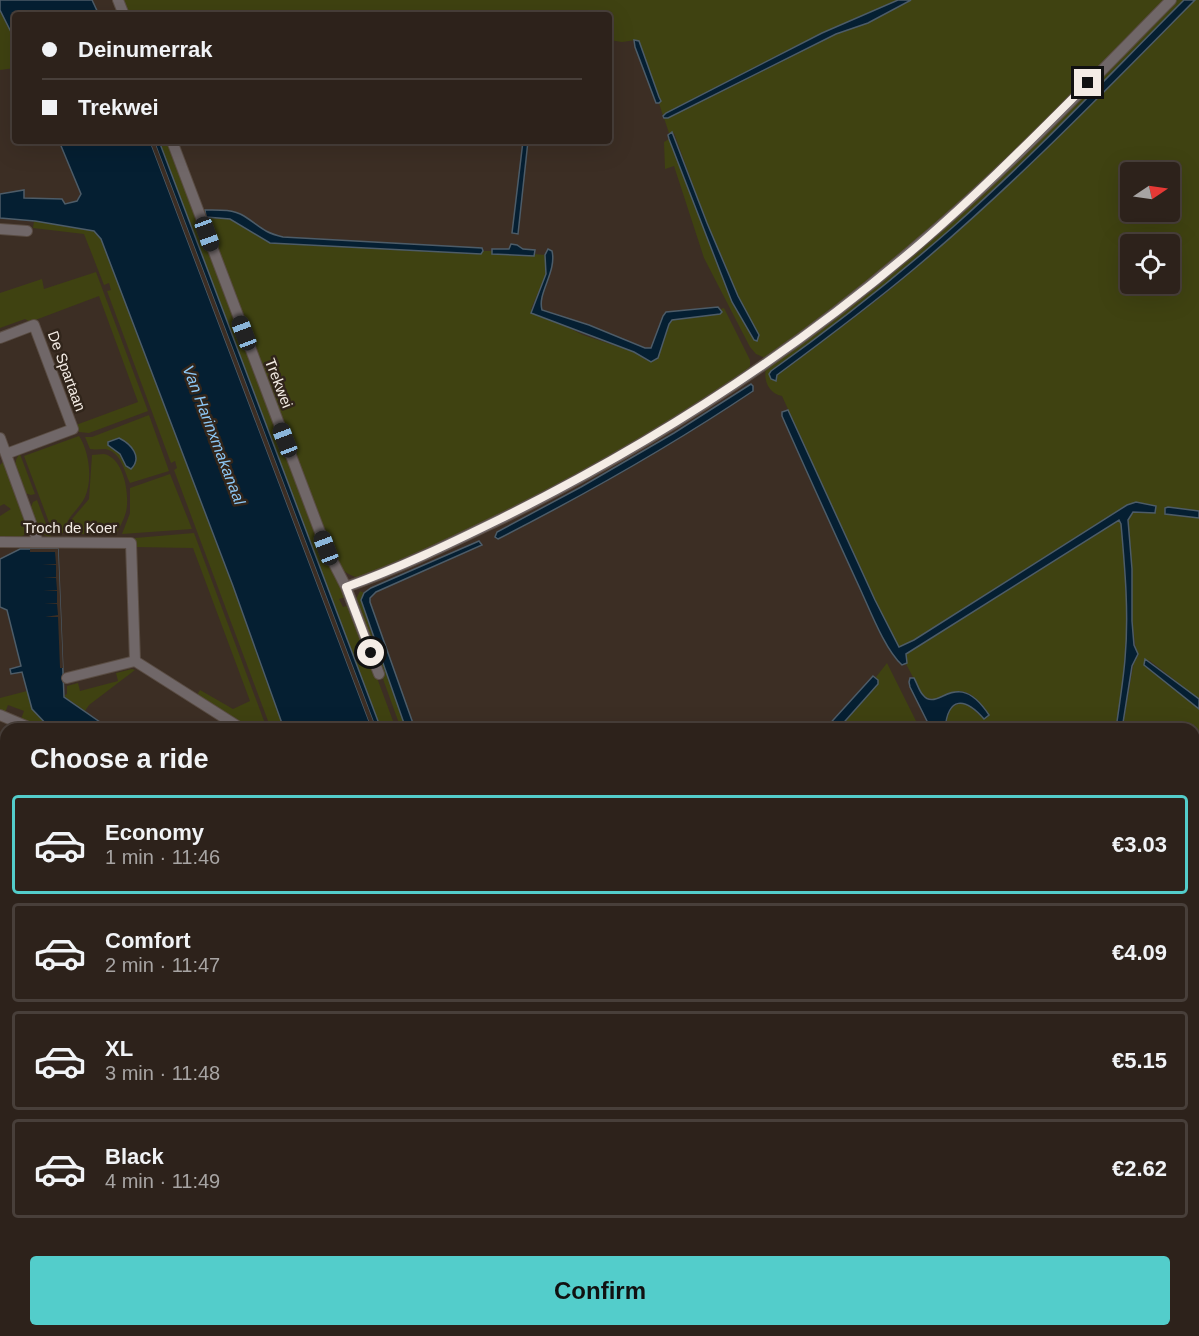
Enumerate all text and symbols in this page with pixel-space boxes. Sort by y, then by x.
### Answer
text: Deinumerrak [78,37,213,62]
route end [1074,69,1101,96]
text: Trekwei [78,95,159,120]
north arrow [1120,162,1180,222]
map controls [1120,162,1180,294]
car [192,214,222,254]
button: locate [1120,234,1180,294]
car [229,313,259,353]
street label: De Spartaan [45,329,89,413]
street label: Trekwei [262,356,296,410]
water label: Van Harinxmakanaal [180,363,249,508]
car [270,420,300,460]
street label: Troch de Koer [23,519,117,536]
car [311,528,341,568]
route start [357,639,384,666]
text: Choose a ride [30,744,209,774]
icon: car [33,818,87,872]
text: Economy [105,820,204,845]
text: €3.03 [1112,832,1167,857]
text: 1 min · 11:46 [105,846,220,868]
icon: car [33,926,87,980]
text: Comfort [105,928,191,953]
text: €4.09 [1112,940,1167,965]
text: 2 min · 11:47 [105,954,220,976]
icon: car [33,1034,87,1088]
text: XL [105,1036,133,1061]
text: €5.15 [1112,1048,1167,1073]
text: 3 min · 11:48 [105,1062,220,1084]
icon: car [33,1142,87,1196]
text: Black [105,1144,164,1169]
text: €2.62 [1112,1156,1167,1181]
text: 4 min · 11:49 [105,1170,220,1192]
button: Confirm [30,1256,1170,1325]

